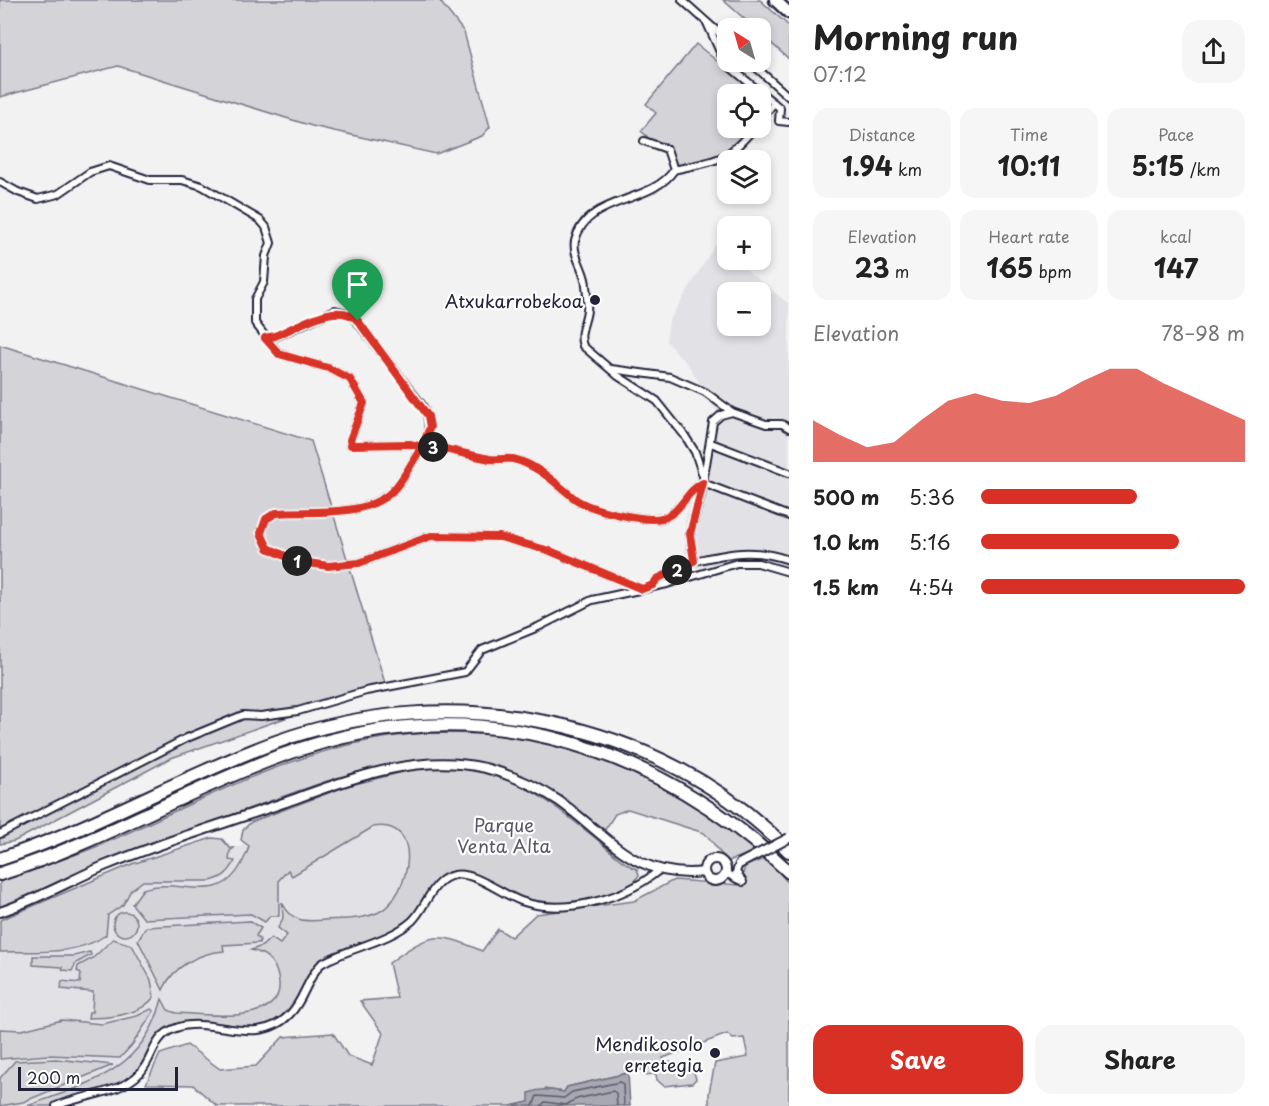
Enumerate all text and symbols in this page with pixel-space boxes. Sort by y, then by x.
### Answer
text: Morning run [813,11,1018,61]
north arrow [717,18,771,72]
map controls [717,18,771,336]
button: share [1182,20,1245,83]
text: 07:12 [813,59,867,89]
button: locate [717,84,771,138]
text: Distance [848,122,916,146]
text: Time [1010,122,1048,146]
text: Pace [1158,122,1194,146]
text: 1.94 [842,146,893,185]
text: 10:11 [998,146,1060,185]
text: 5:15 [1131,146,1185,185]
button: layers [717,150,771,204]
text: km [893,157,922,181]
text: /km [1185,157,1221,181]
button: + [717,216,771,270]
text: Elevation [847,224,917,248]
text: Heart rate [989,224,1069,248]
text: kcal [1160,224,1192,248]
text: 23 [855,248,890,287]
text: 165 [986,248,1033,287]
text: 147 [1154,248,1198,287]
pin [332,259,383,321]
text: m [890,259,909,283]
text: bpm [1033,259,1072,283]
icon: arrive [341,268,374,301]
button: − [717,282,771,336]
place label: Atxukarrobekoa [445,287,584,314]
marker: Atxukarrobekoa [588,293,602,307]
text: Elevation [813,318,899,348]
text: 78–98 m [1161,318,1245,348]
pin: 3 [418,432,448,462]
text: 3 [428,435,438,459]
text: 500 m [813,482,880,512]
text: 5:36 [909,482,955,512]
text: 1.0 km [813,527,880,557]
text: 5:16 [909,527,951,557]
pin: 1 [282,546,312,576]
text: 1 [293,549,301,573]
pin: 2 [662,555,692,585]
text: 2 [671,558,683,582]
text: 1.5 km [813,572,879,602]
text: 4:54 [909,572,954,602]
park label: Parque Venta Alta [457,811,551,859]
button: Save [813,1025,1023,1094]
button: Share [1035,1025,1245,1094]
place label: Mendikosolo erretegia [595,1030,703,1078]
marker: Mendikosolo erretegia [708,1046,722,1060]
scale bar [18,1064,178,1092]
text: 200 m [27,1065,80,1089]

